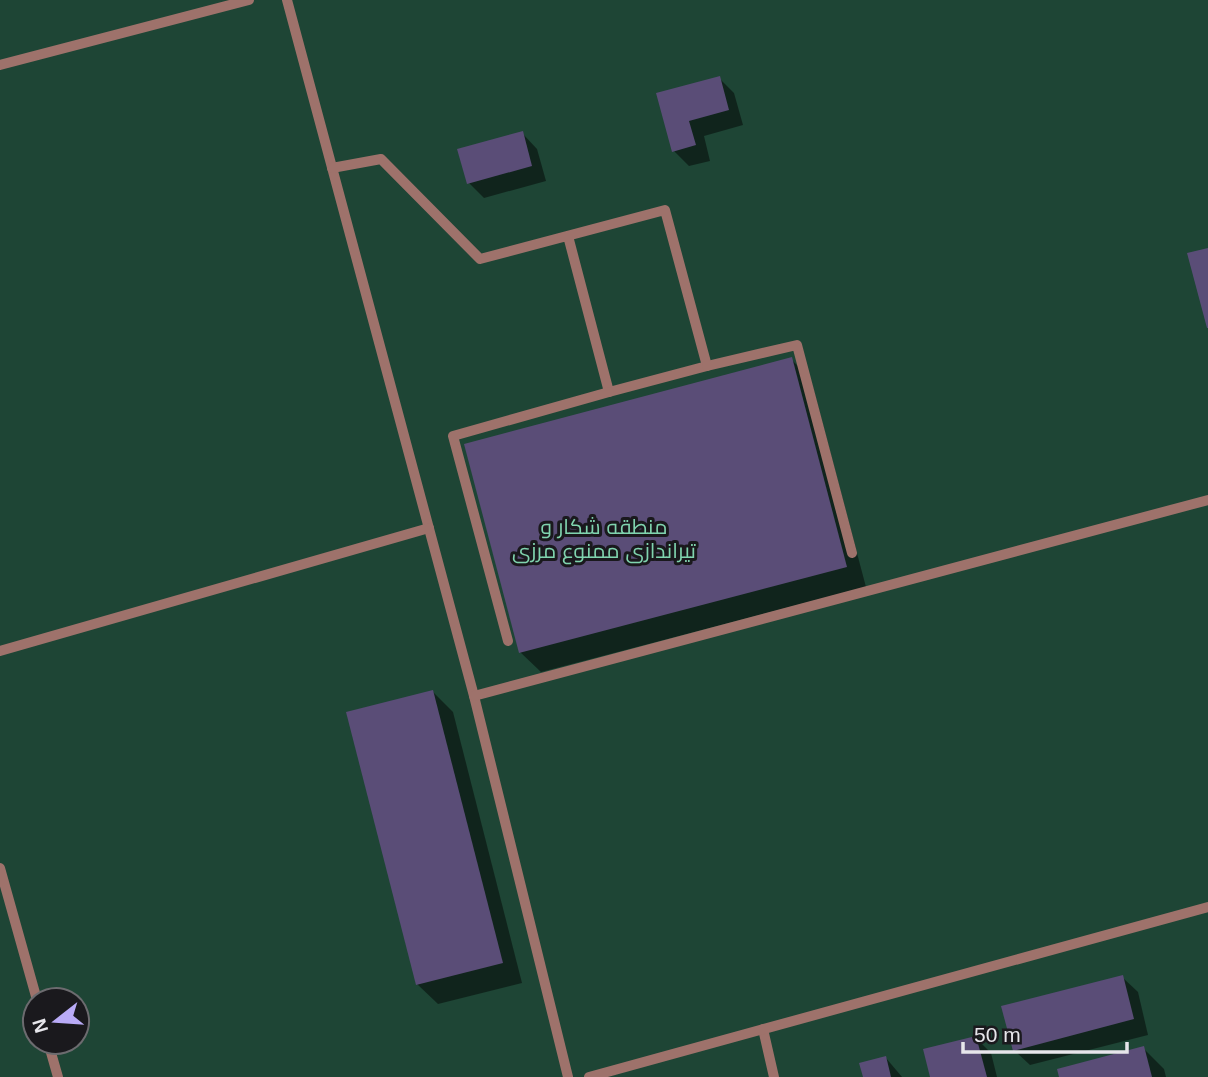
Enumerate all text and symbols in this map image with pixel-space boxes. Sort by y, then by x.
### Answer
park label: منطقه شکار و تیراندازی ممنوع مرزی [512,515,696,565]
north arrow [21,986,91,1056]
scale bar [963,1010,1128,1054]
text: N [28,1016,52,1035]
text: 50 m [974,1023,1021,1046]

